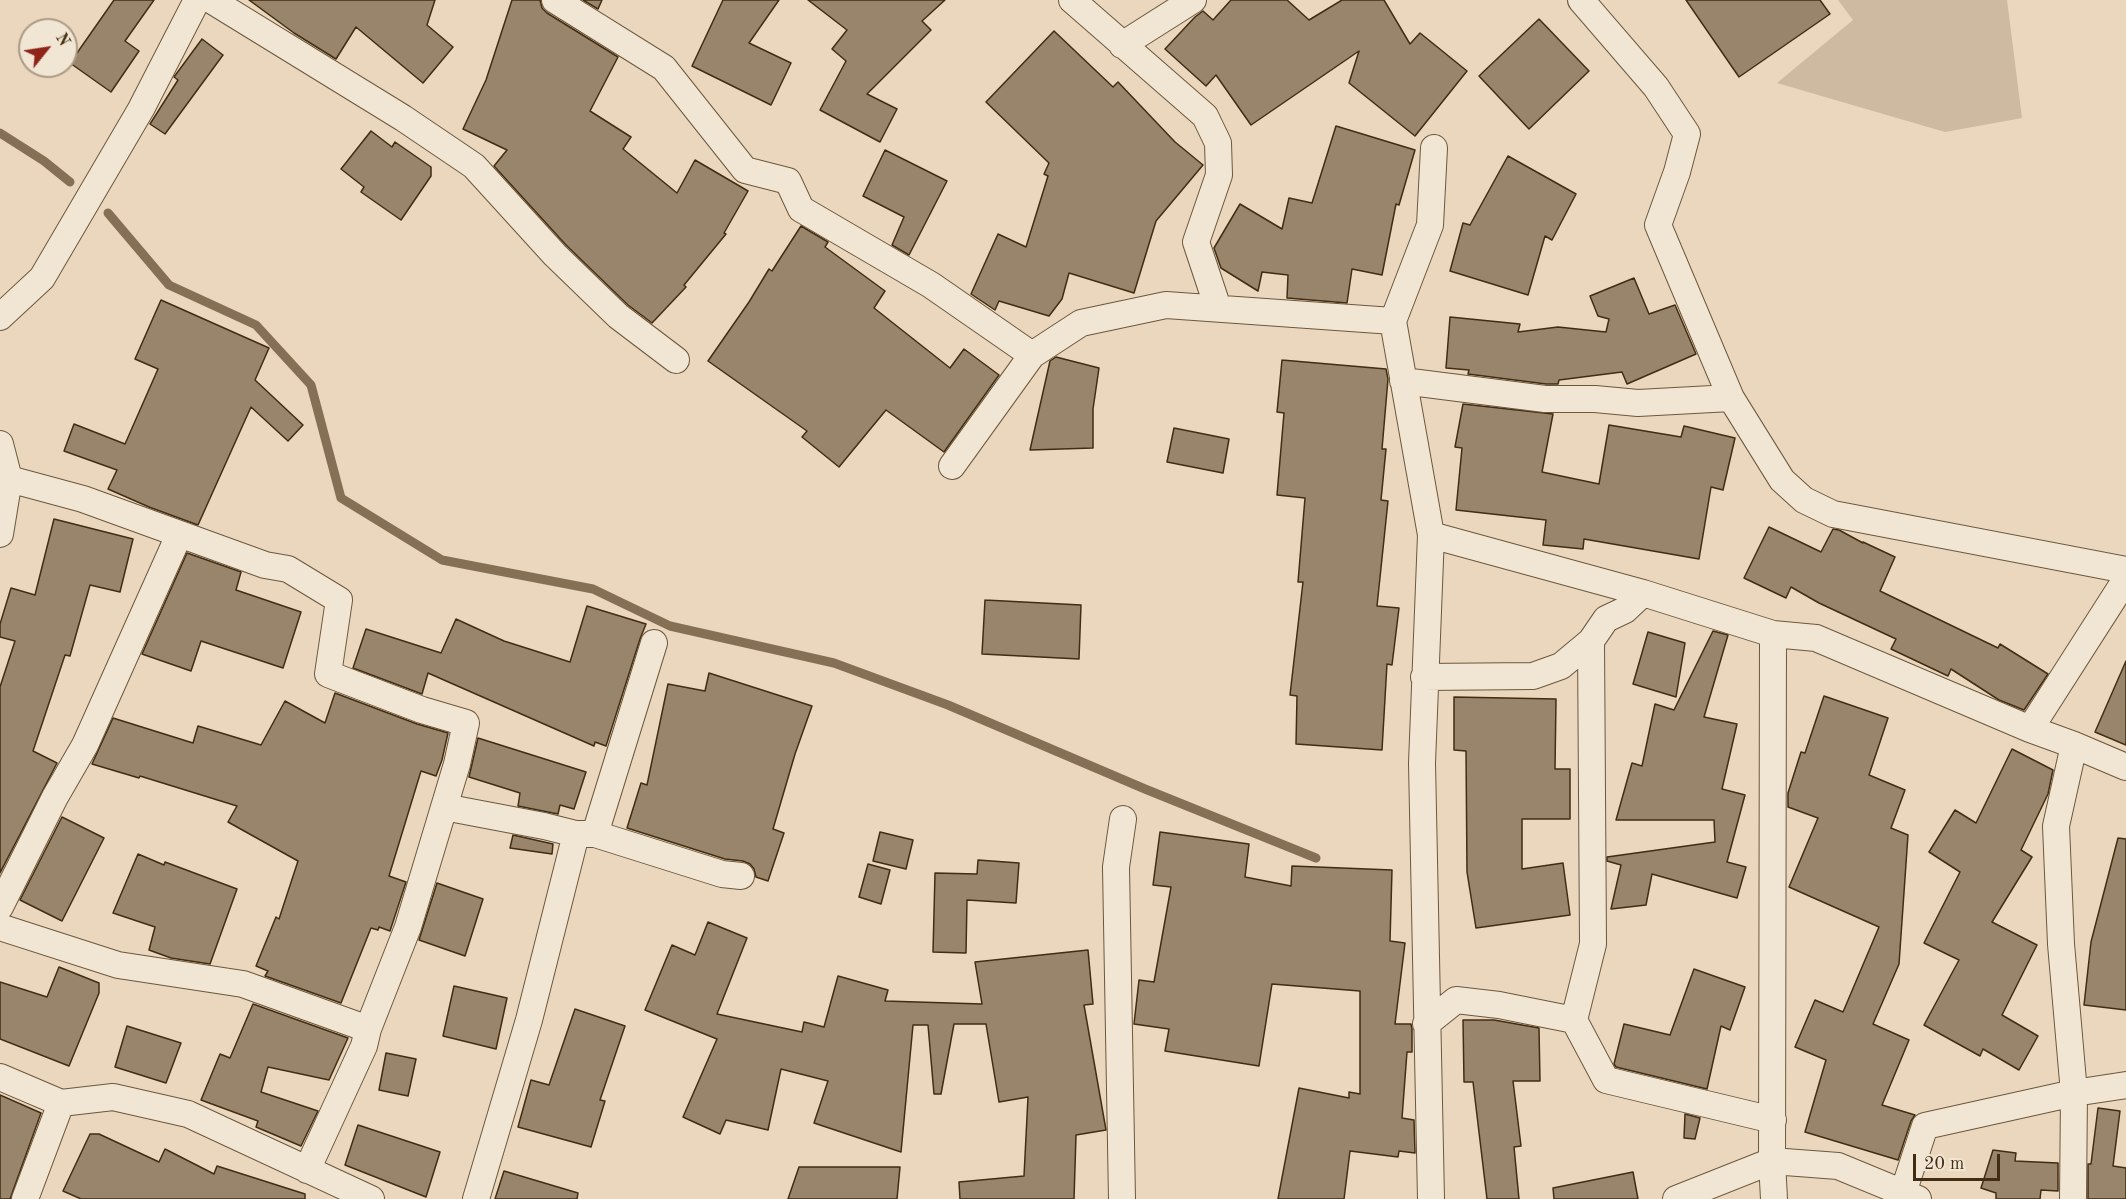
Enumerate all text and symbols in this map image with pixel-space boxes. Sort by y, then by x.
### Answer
north arrow [18,18,78,78]
text: N [52,31,72,49]
scale bar [1916,1142,2003,1180]
text: 20 m [1924,1155,1964,1173]

